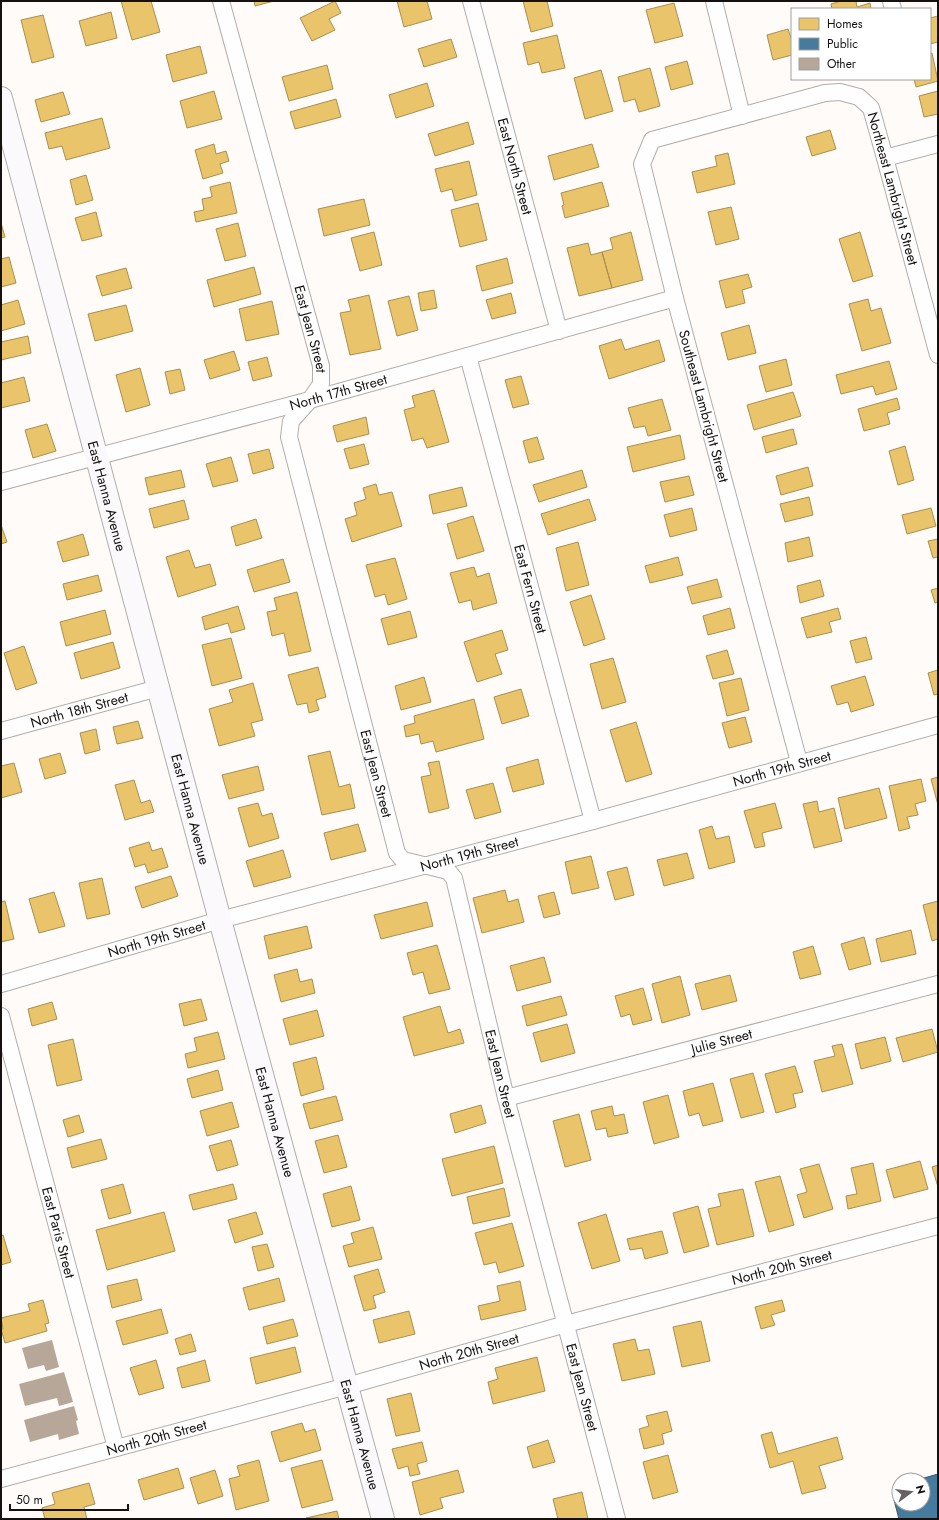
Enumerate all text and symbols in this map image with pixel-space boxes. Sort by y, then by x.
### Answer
legend [791,8,931,80]
text: Homes [827,15,863,33]
text: Public [827,35,858,53]
text: Other [827,55,857,73]
street label: Northeast Lambright Street [863,110,924,268]
street label: East North Street [493,116,538,217]
street label: East Jean Street [289,283,331,373]
street label: Southeast Lambright Street [674,327,734,485]
street label: North 17th Street [287,369,390,415]
street label: East Hanna Avenue [83,439,131,554]
street label: East Fern Street [509,542,552,636]
street label: North 18th Street [28,687,131,733]
street label: East Jean Street [355,727,398,820]
street label: North 19th Street [730,745,834,792]
street label: East Hanna Avenue [166,752,215,867]
street label: North 19th Street [418,831,521,876]
street label: North 19th Street [105,915,208,962]
street label: Julie Street [687,1023,755,1059]
street label: East Jean Street [480,1028,521,1121]
street label: East Hanna Avenue [250,1064,300,1179]
street label: East Paris Street [37,1185,80,1281]
street label: North 20th Street [729,1244,835,1290]
street label: North 20th Street [417,1328,522,1375]
street label: East Jean Street [561,1341,604,1434]
street label: East Hanna Avenue [335,1377,385,1492]
street label: North 20th Street [104,1414,209,1460]
north arrow [891,1472,931,1512]
text: N [912,1483,930,1496]
scale bar [10,1486,128,1512]
text: 50 m [16,1491,43,1509]

